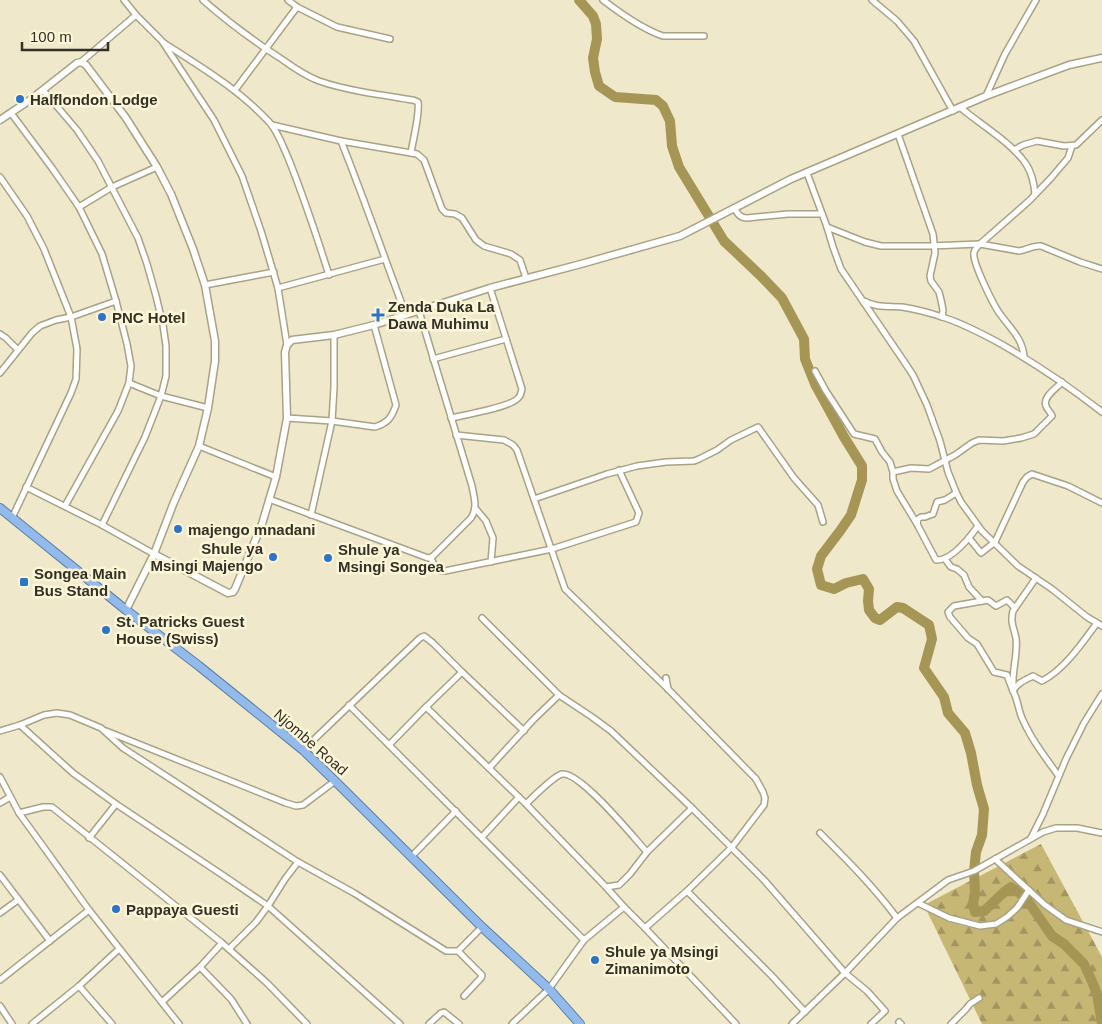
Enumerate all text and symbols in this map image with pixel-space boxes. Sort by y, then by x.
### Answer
scale bar [22,20,109,52]
text: 100 m [30,28,72,45]
place label: Halflondon Lodge [30,91,157,108]
marker: Halflondon Lodge [14,93,26,105]
place label: Zenda Duka La Dawa Muhimu [388,298,495,332]
place label: PNC Hotel [112,309,185,326]
marker: Zenda Duka La Dawa Muhimu [372,309,384,321]
marker: PNC Hotel [96,311,108,323]
place label: majengo mnadani [188,521,316,538]
marker: majengo mnadani [172,523,184,535]
place label: Shule ya Msingi Majengo [151,540,264,574]
place label: Shule ya Msingi Songea [338,541,445,575]
marker: Shule ya Msingi Majengo [267,551,279,563]
marker: Shule ya Msingi Songea [322,552,334,564]
place label: Songea Main Bus Stand [34,565,127,599]
marker: Songea Main Bus Stand [18,576,30,588]
place label: St. Patricks Guest House (Swiss) [116,613,244,647]
marker: St. Patricks Guest House (Swiss) [100,624,112,636]
street label: Njombe Road [271,705,351,779]
place label: Pappaya Guesti [126,901,239,918]
marker: Pappaya Guesti [110,903,122,915]
place label: Shule ya Msingi Zimanimoto [605,943,718,977]
marker: Shule ya Msingi Zimanimoto [589,954,601,966]

